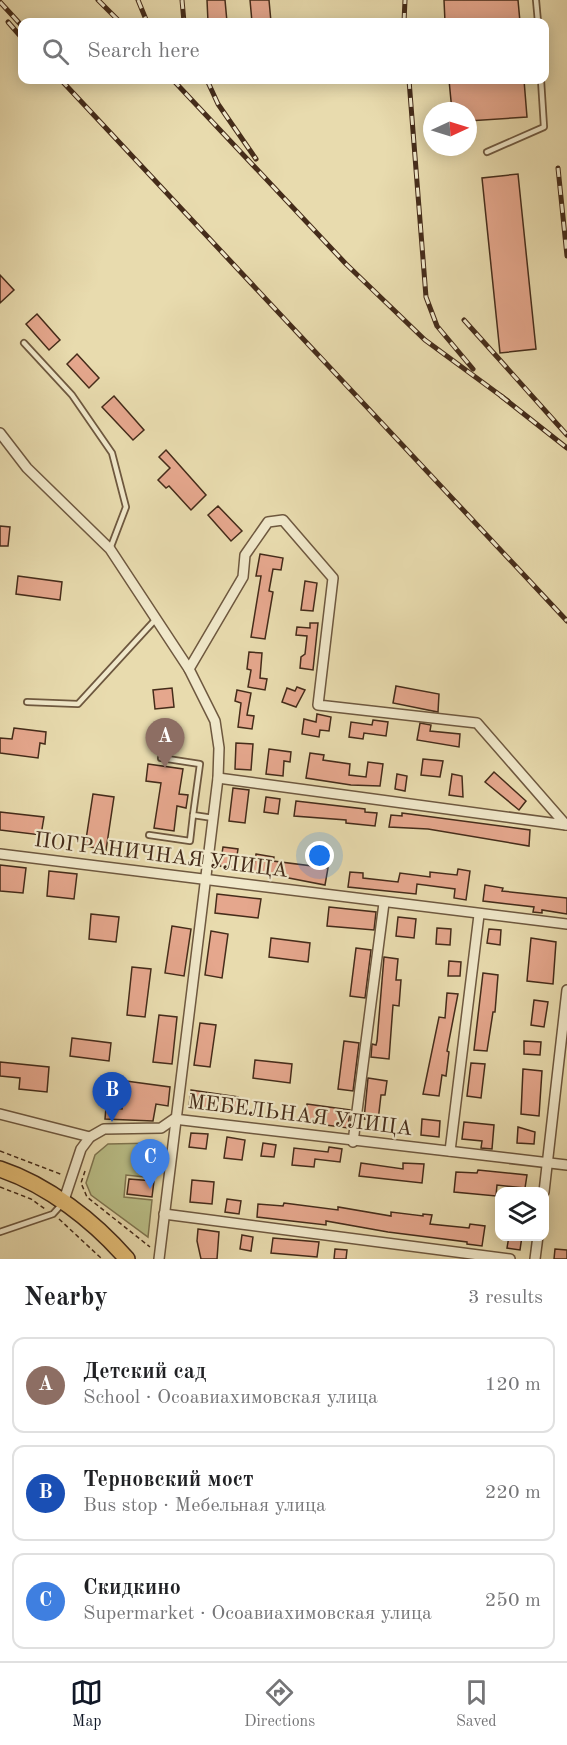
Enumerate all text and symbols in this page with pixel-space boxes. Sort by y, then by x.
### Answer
search box [18,18,549,84]
icon: search [39,35,72,68]
text: Search here [87,40,200,62]
north arrow [423,102,477,156]
pin: A [146,718,184,768]
street label: ПОГРАНИЧНАЯ УЛИЦА [33,830,289,882]
your location [305,841,334,870]
pin: B [92,1072,132,1122]
street label: МЕБЕЛЬНАЯ УЛИЦА [186,1092,414,1140]
pin: C [130,1140,170,1189]
map controls [495,1187,549,1241]
button: layers [495,1187,549,1241]
text: Nearby [24,1285,108,1311]
text: 3 results [468,1288,543,1308]
text: Детский сад [83,1361,206,1383]
text: A [38,1375,53,1395]
text: 120 m [485,1375,541,1395]
text: School · Осоавиахимовская улица [83,1388,378,1408]
text: Терновский мост [83,1469,254,1491]
text: B [38,1483,53,1503]
text: 220 m [485,1483,541,1503]
text: Bus stop · Мебельная улица [83,1496,326,1516]
text: Скидкино [83,1577,181,1599]
text: C [39,1591,52,1611]
text: 250 m [485,1591,541,1611]
text: Supermarket · Осоавиахимовская улица [83,1604,432,1624]
tab: Map [70,1676,103,1732]
tab: Directions [244,1676,315,1732]
tab: Saved [456,1676,497,1732]

